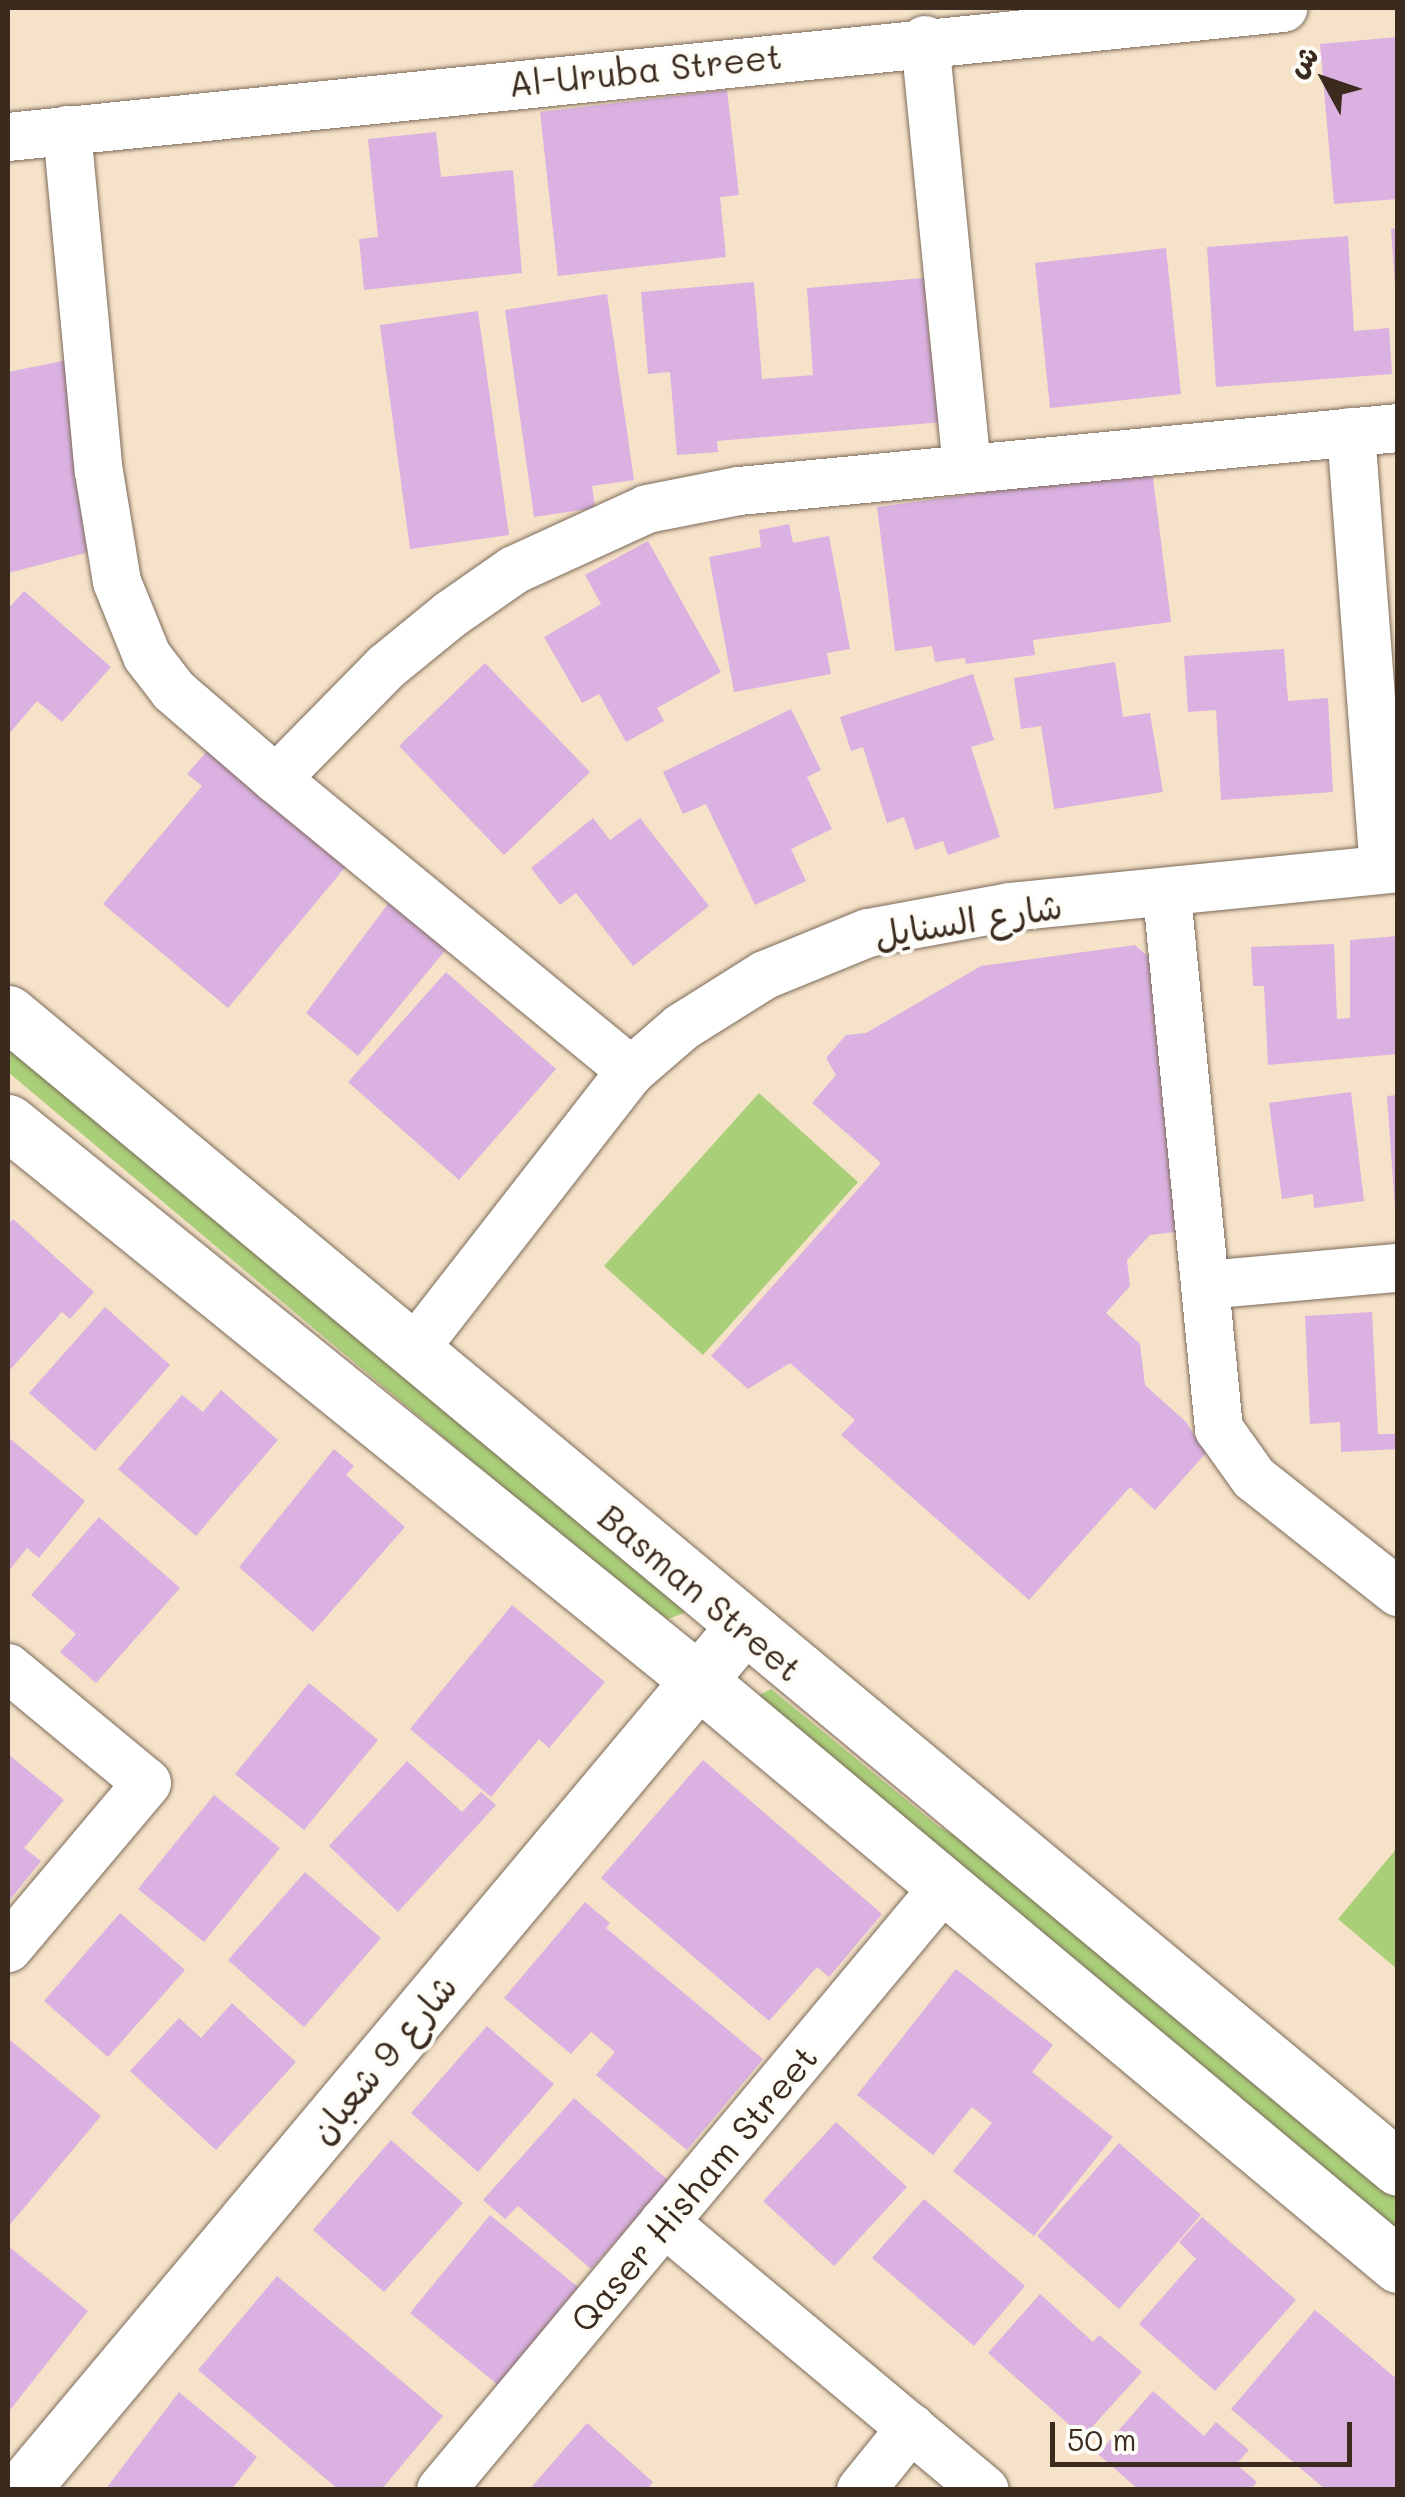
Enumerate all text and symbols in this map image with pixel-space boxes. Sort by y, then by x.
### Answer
north arrow [1275,30,1375,130]
street label: Al-Uruba Street [506,34,784,104]
text: ش [1278,37,1326,84]
street label: شارع السنايل [871,883,1065,955]
street label: Basman Street [591,1495,811,1689]
street label: شارع 9 شعبان [299,1965,465,2151]
street label: Qaser Hisham Street [561,2036,825,2340]
scale bar [1055,2402,1358,2464]
text: 50 m [1067,2419,1137,2459]

